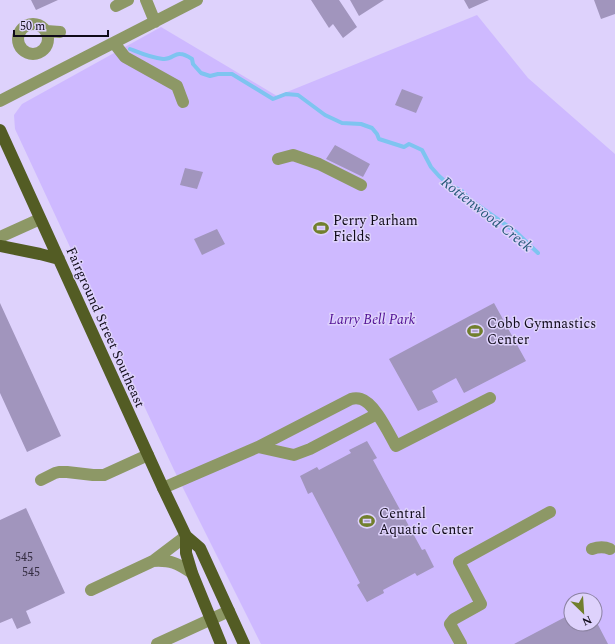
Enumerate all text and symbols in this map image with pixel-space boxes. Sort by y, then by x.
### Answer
scale bar [14,12,108,38]
text: 50 m [20,17,45,36]
water label: Rottenwood Creek [436,171,538,258]
place label: Perry Parham Fields [333,210,418,247]
sports icon: Perry Parham Fields [312,219,330,237]
street label: Fairground Street Southeast [61,243,151,411]
park label: Larry Bell Park [329,309,416,330]
place label: Cobb Gymnastics Center [487,313,596,350]
sports icon: Cobb Gymnastics Center [466,322,484,340]
place label: Central Aquatic Center [379,503,474,540]
sports icon: Central Aquatic Center [358,512,376,530]
house number: 545 [15,548,33,567]
house number: 545 [22,563,40,582]
north arrow [563,592,603,632]
text: N [579,611,595,630]

